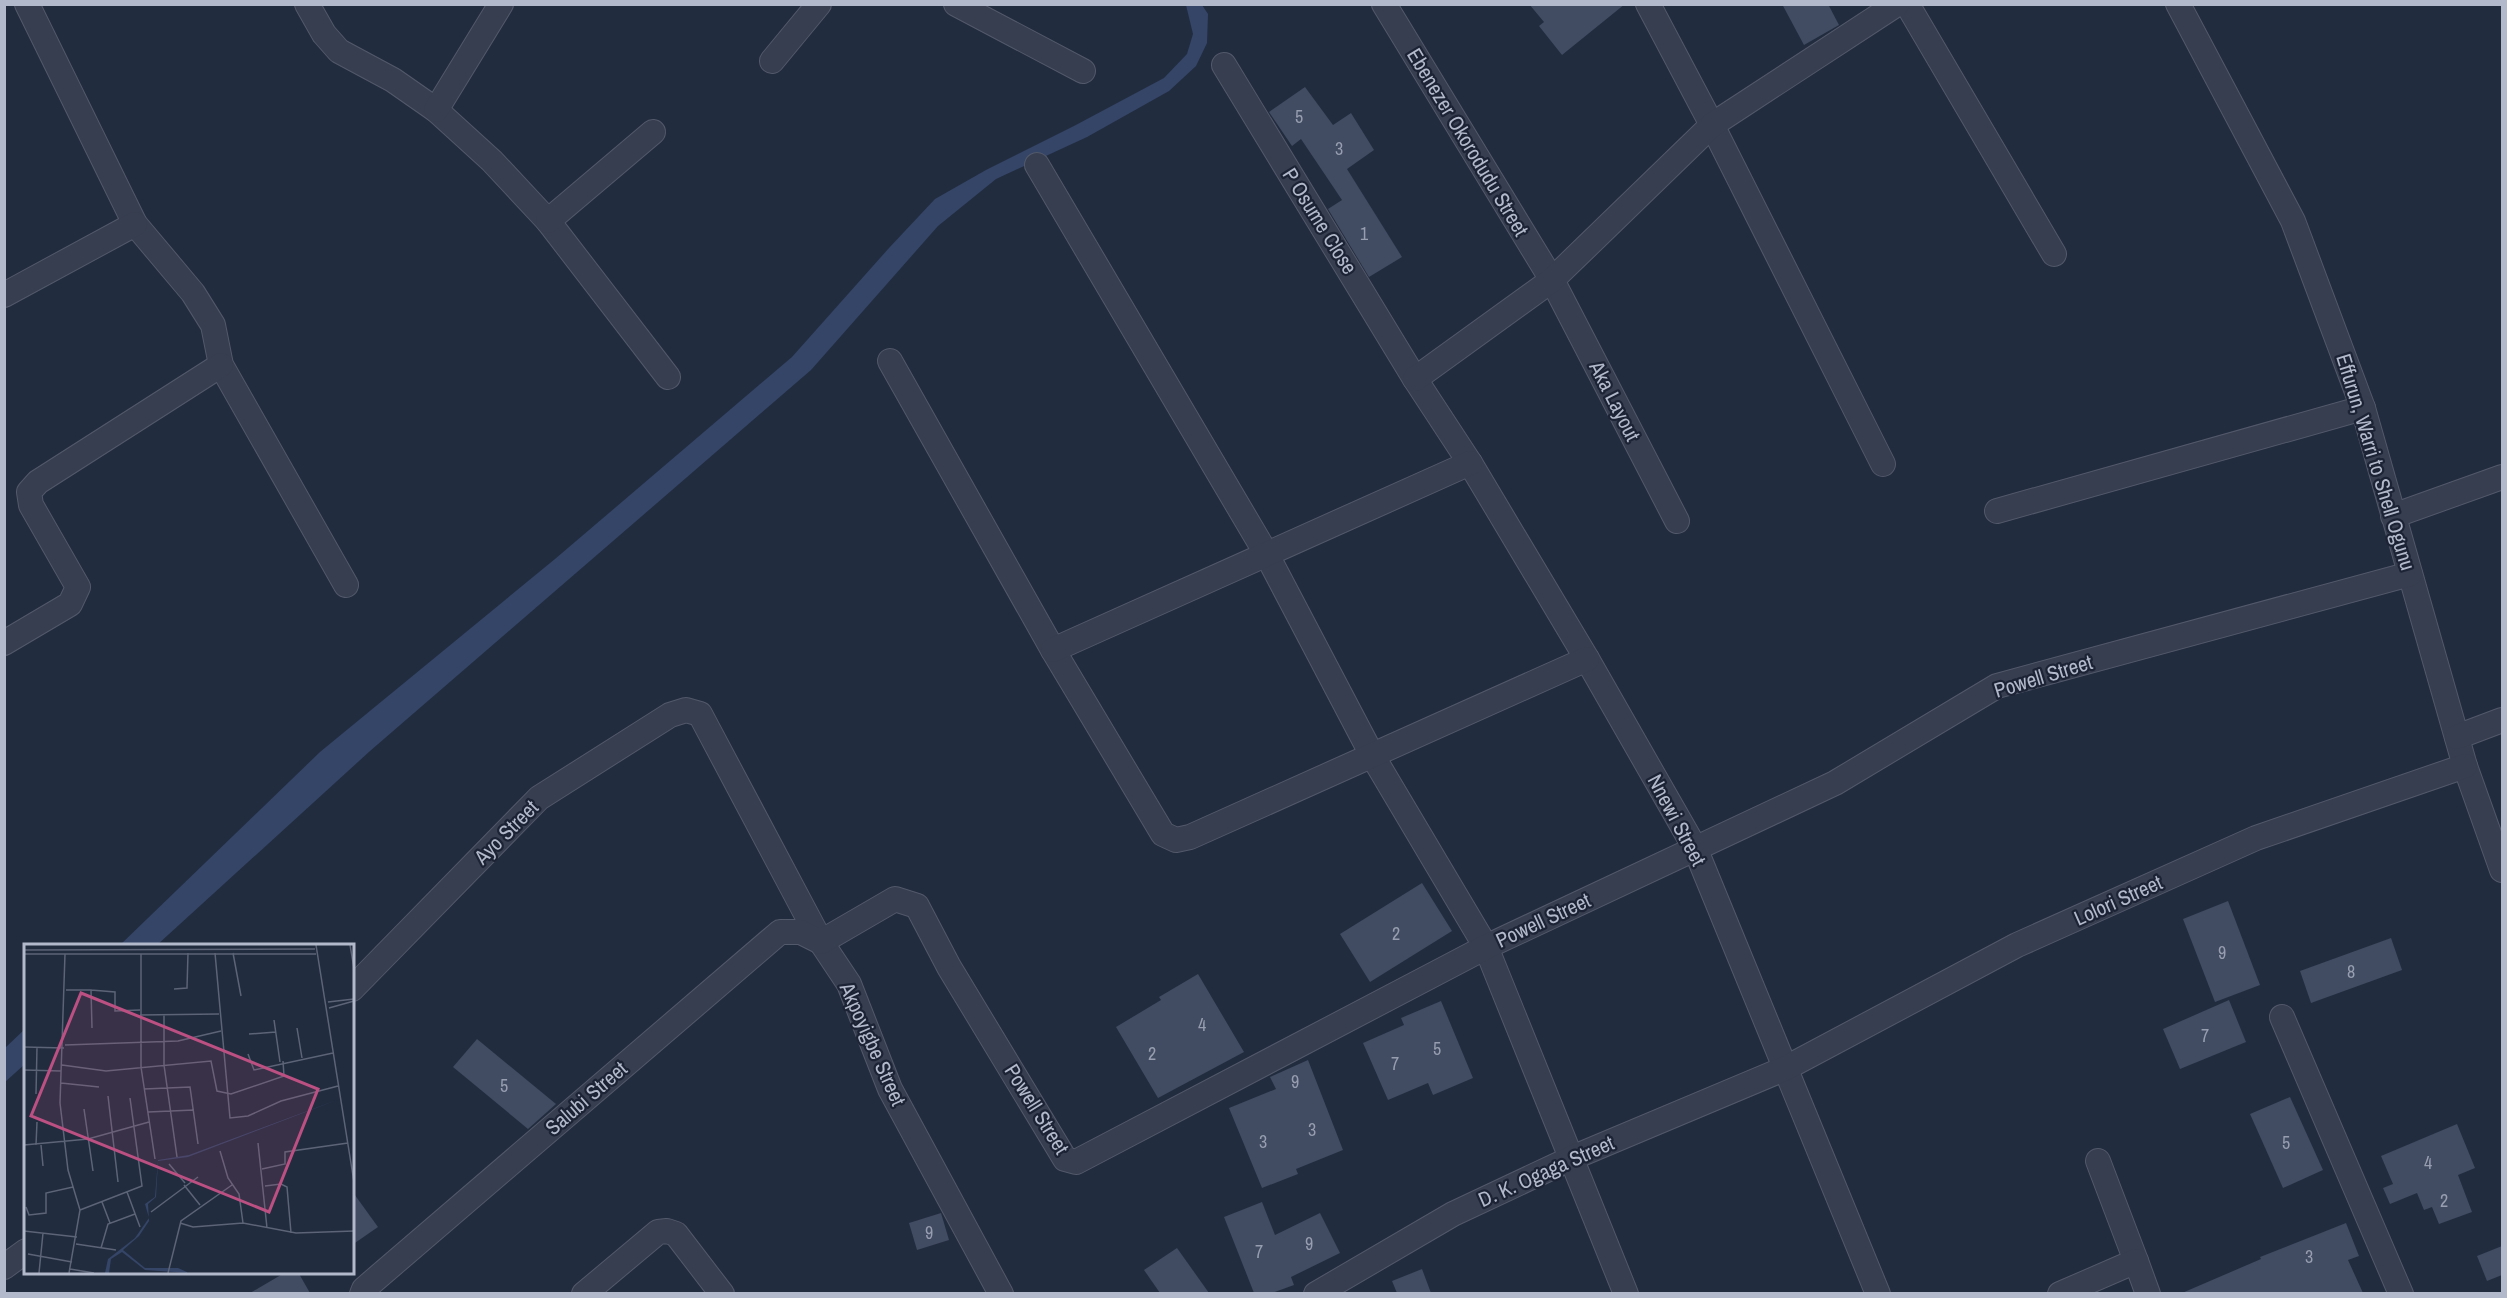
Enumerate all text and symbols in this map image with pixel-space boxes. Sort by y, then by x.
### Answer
street label: Ebenezer Okorodudu Street [1400,43,1536,242]
house number: 5 [1295,104,1303,129]
house number: 3 [1335,136,1343,161]
street label: P Osume Close [1276,162,1364,280]
house number: 1 [1360,221,1369,246]
street label: Effurun, Warri to Shell Ogunu [2329,350,2423,574]
street label: Aka Layout [1582,355,1648,446]
street label: Powell Street [1990,647,2096,705]
street label: Nnewi Street [1641,769,1713,871]
street label: Ayo Street [467,793,545,871]
street label: Lolori Street [2069,868,2167,932]
street label: Powell Street [1491,885,1595,955]
house number: 2 [1392,921,1400,946]
house number: 9 [2218,940,2226,965]
inset map [24,944,354,1274]
house number: 8 [2347,959,2355,984]
street label: Akpoyigbe Street [832,977,913,1110]
house number: 4 [1198,1012,1206,1037]
house number: 7 [2201,1023,2209,1048]
house number: 5 [1433,1036,1441,1061]
house number: 2 [1148,1041,1156,1066]
house number: 7 [1391,1051,1399,1076]
street label: Salubi Street [539,1054,633,1142]
street label: Powell Street [998,1058,1076,1160]
house number: 9 [1291,1069,1299,1094]
house number: 5 [500,1073,508,1098]
house number: 3 [1308,1117,1316,1142]
street label: D. K. Ogaga Street [1474,1128,1619,1214]
house number: 3 [1259,1129,1267,1154]
house number: 5 [2282,1130,2290,1155]
house number: 4 [2424,1150,2432,1175]
house number: 2 [2440,1188,2448,1213]
house number: 9 [925,1220,933,1245]
house number: 9 [1305,1231,1313,1256]
house number: 7 [1255,1239,1263,1264]
house number: 3 [2305,1244,2313,1269]

